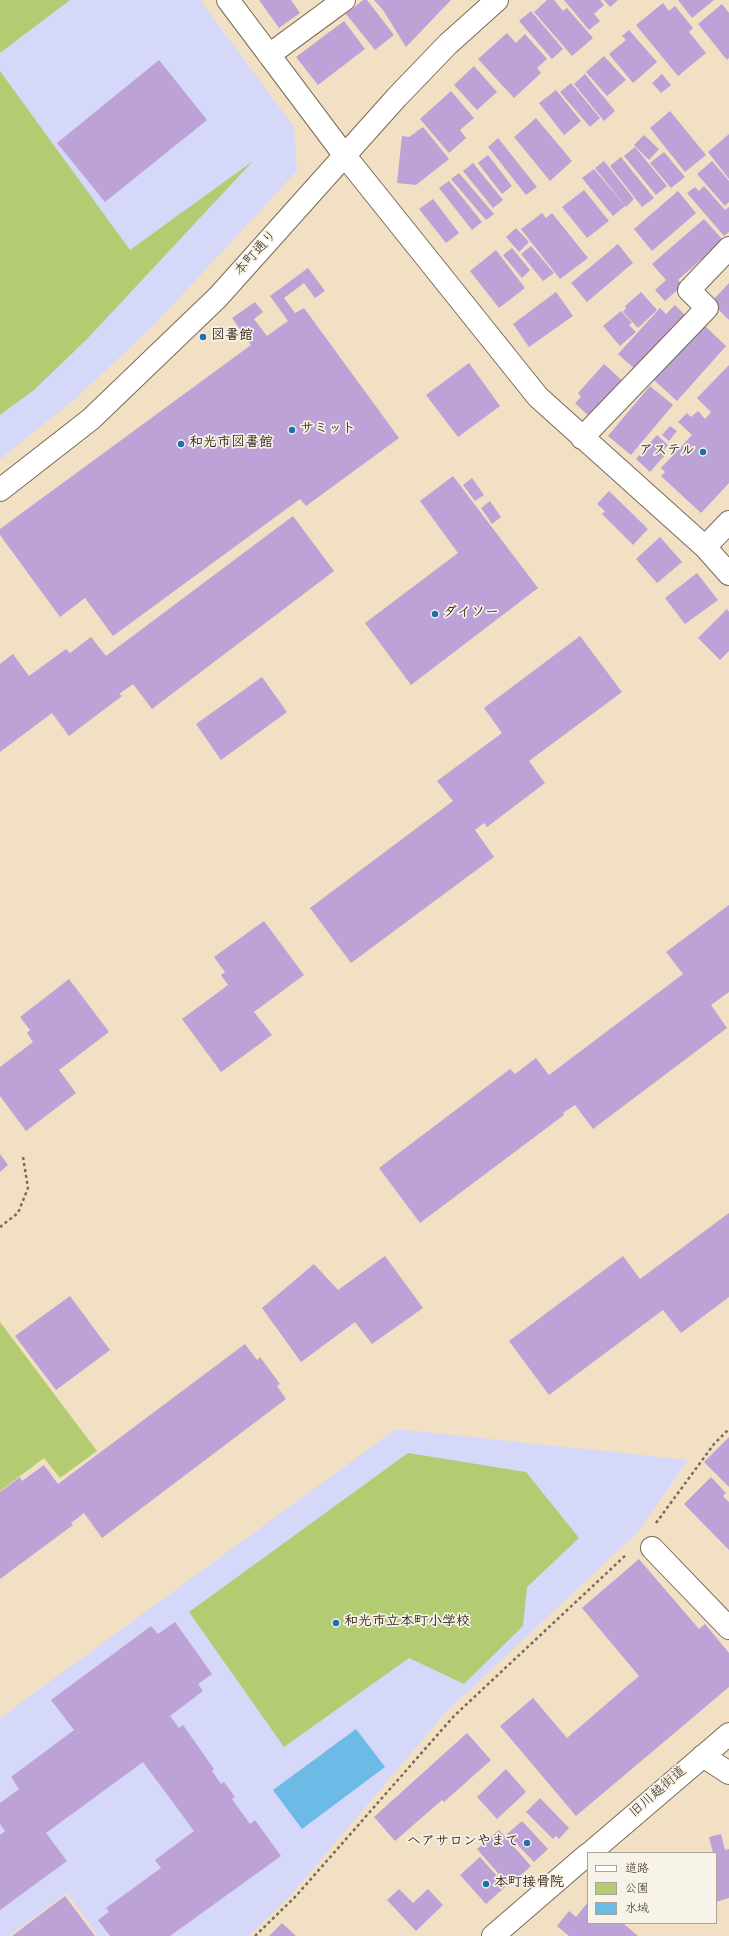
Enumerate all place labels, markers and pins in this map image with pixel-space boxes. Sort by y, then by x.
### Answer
place label: 図書館 [211,329,253,345]
marker: 図書館 [198,332,208,342]
place label: サミット [300,422,356,438]
marker: サミット [287,425,297,435]
place label: 和光市図書館 [189,436,273,452]
marker: 和光市図書館 [176,439,186,449]
place label: アステル [639,444,695,460]
marker: アステル [698,447,708,457]
place label: ダイソー [443,606,499,622]
marker: ダイソー [430,609,440,619]
place label: 和光市立本町小学校 [344,1615,470,1631]
marker: 和光市立本町小学校 [331,1618,341,1628]
place label: ヘアサロンやまて [407,1835,519,1851]
marker: ヘアサロンやまて [522,1838,532,1848]
place label: 本町接骨院 [494,1876,564,1892]
marker: 本町接骨院 [481,1879,491,1889]

